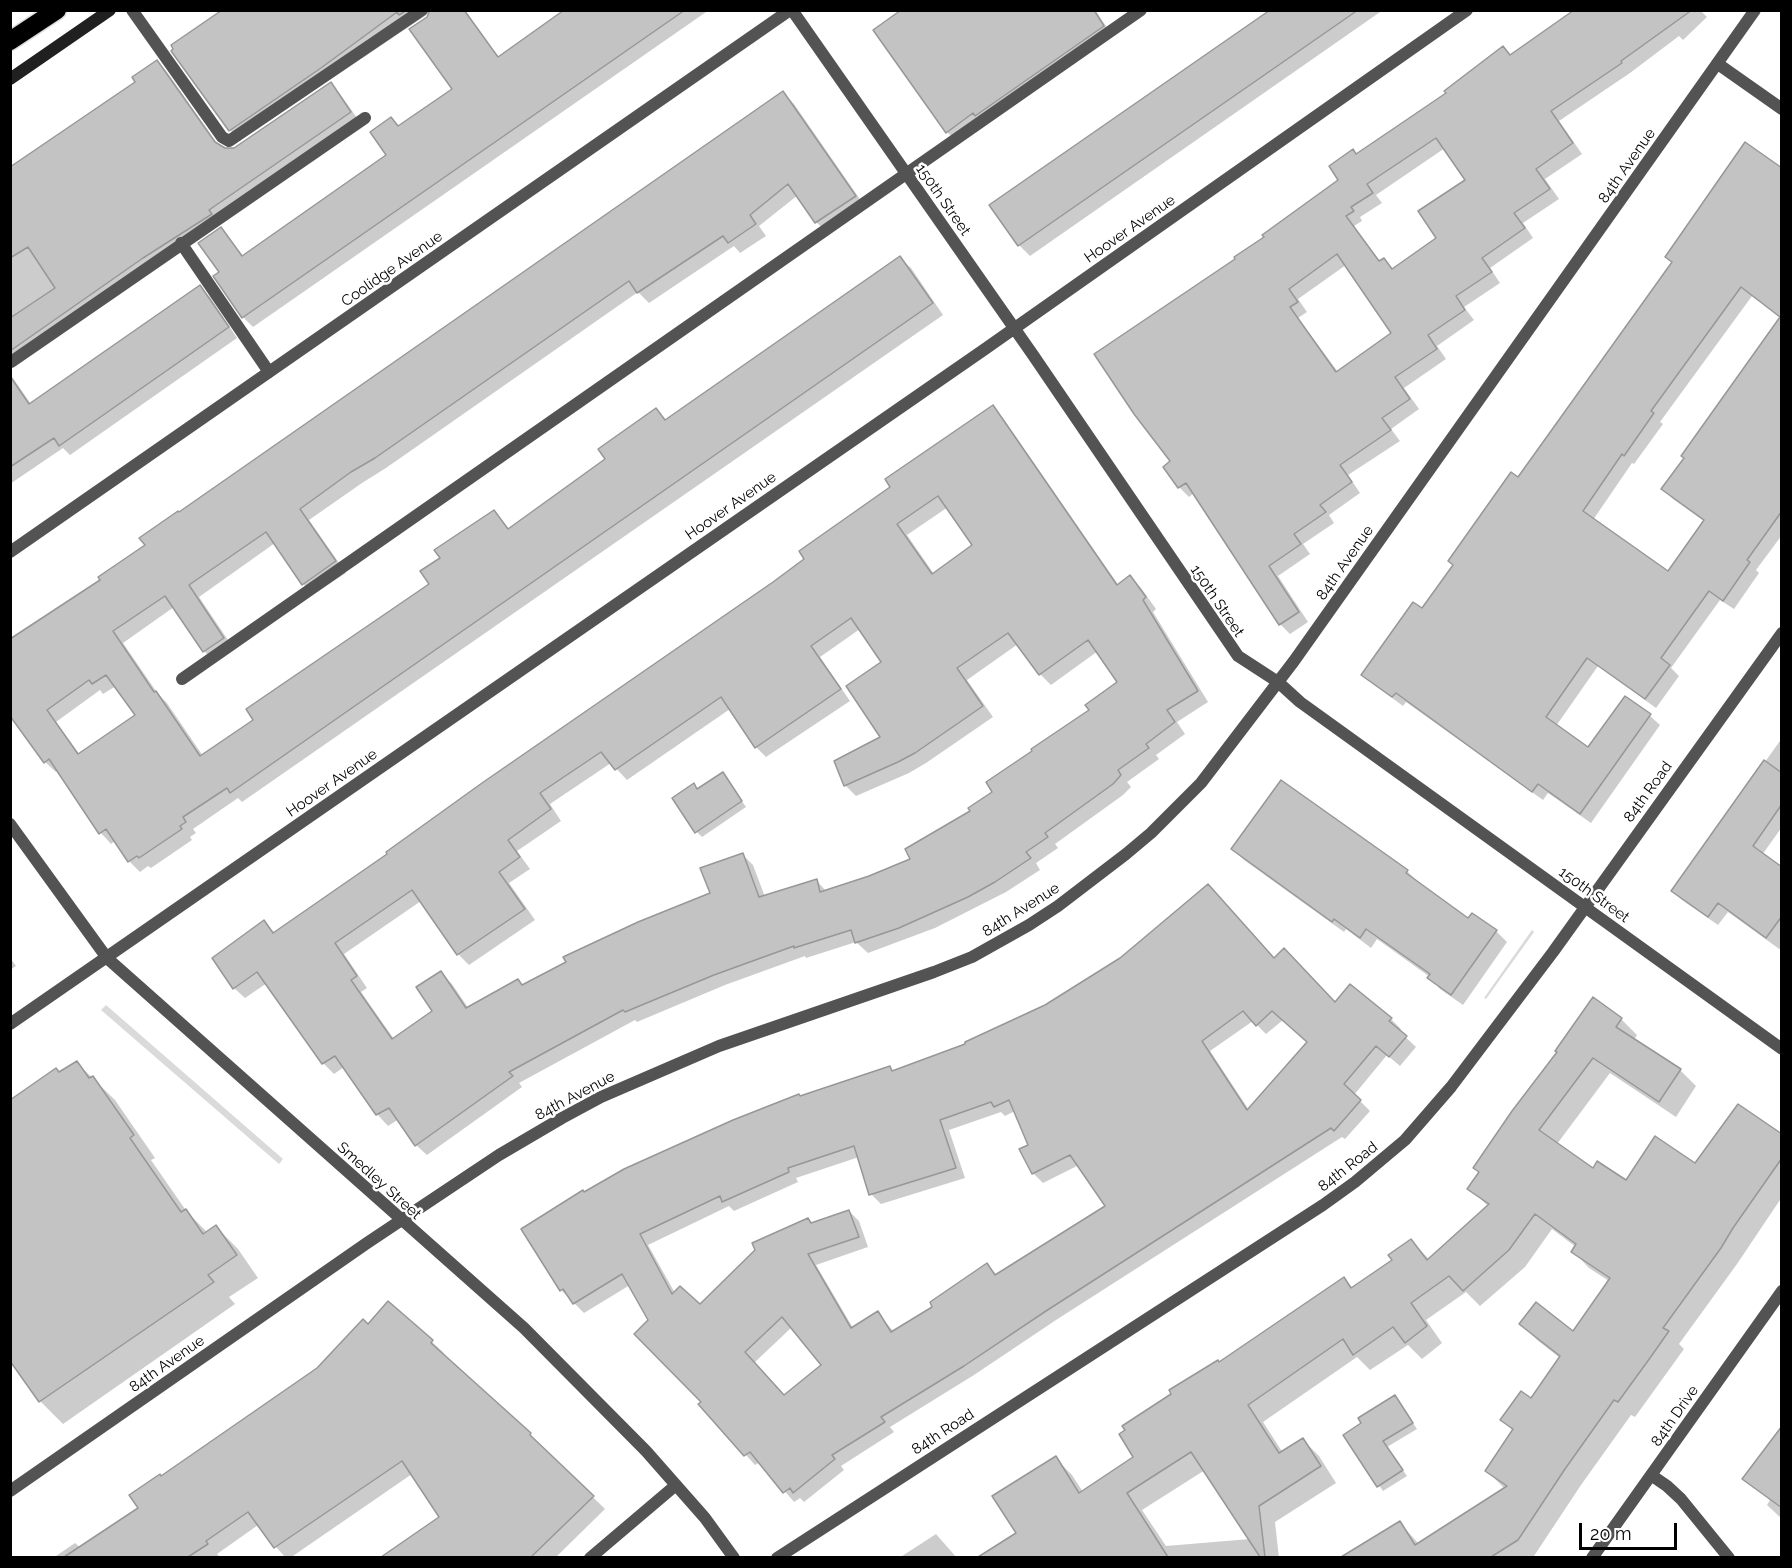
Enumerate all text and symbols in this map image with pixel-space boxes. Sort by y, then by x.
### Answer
street label: 84th Avenue [1595,125,1659,207]
street label: 150th Street [912,161,974,239]
street label: Hoover Avenue [1081,191,1179,267]
street label: Coolidge Avenue [338,227,446,311]
street label: Hoover Avenue [682,468,780,544]
street label: 84th Avenue [1313,522,1377,604]
street label: 150th Street [1186,562,1248,640]
street label: Hoover Avenue [283,745,381,821]
street label: 84th Road [1620,758,1676,826]
street label: 150th Street [1555,863,1633,927]
street label: 84th Avenue [979,879,1063,941]
street label: 84th Avenue [532,1068,618,1124]
street label: Smedley Street [333,1138,425,1224]
street label: 84th Road [1315,1138,1381,1196]
street label: 84th Avenue [126,1332,208,1396]
street label: 84th Drive [1647,1382,1703,1450]
street label: 84th Road [908,1405,978,1459]
scale bar [1582,1511,1680,1549]
text: 20 m [1590,1523,1632,1544]

